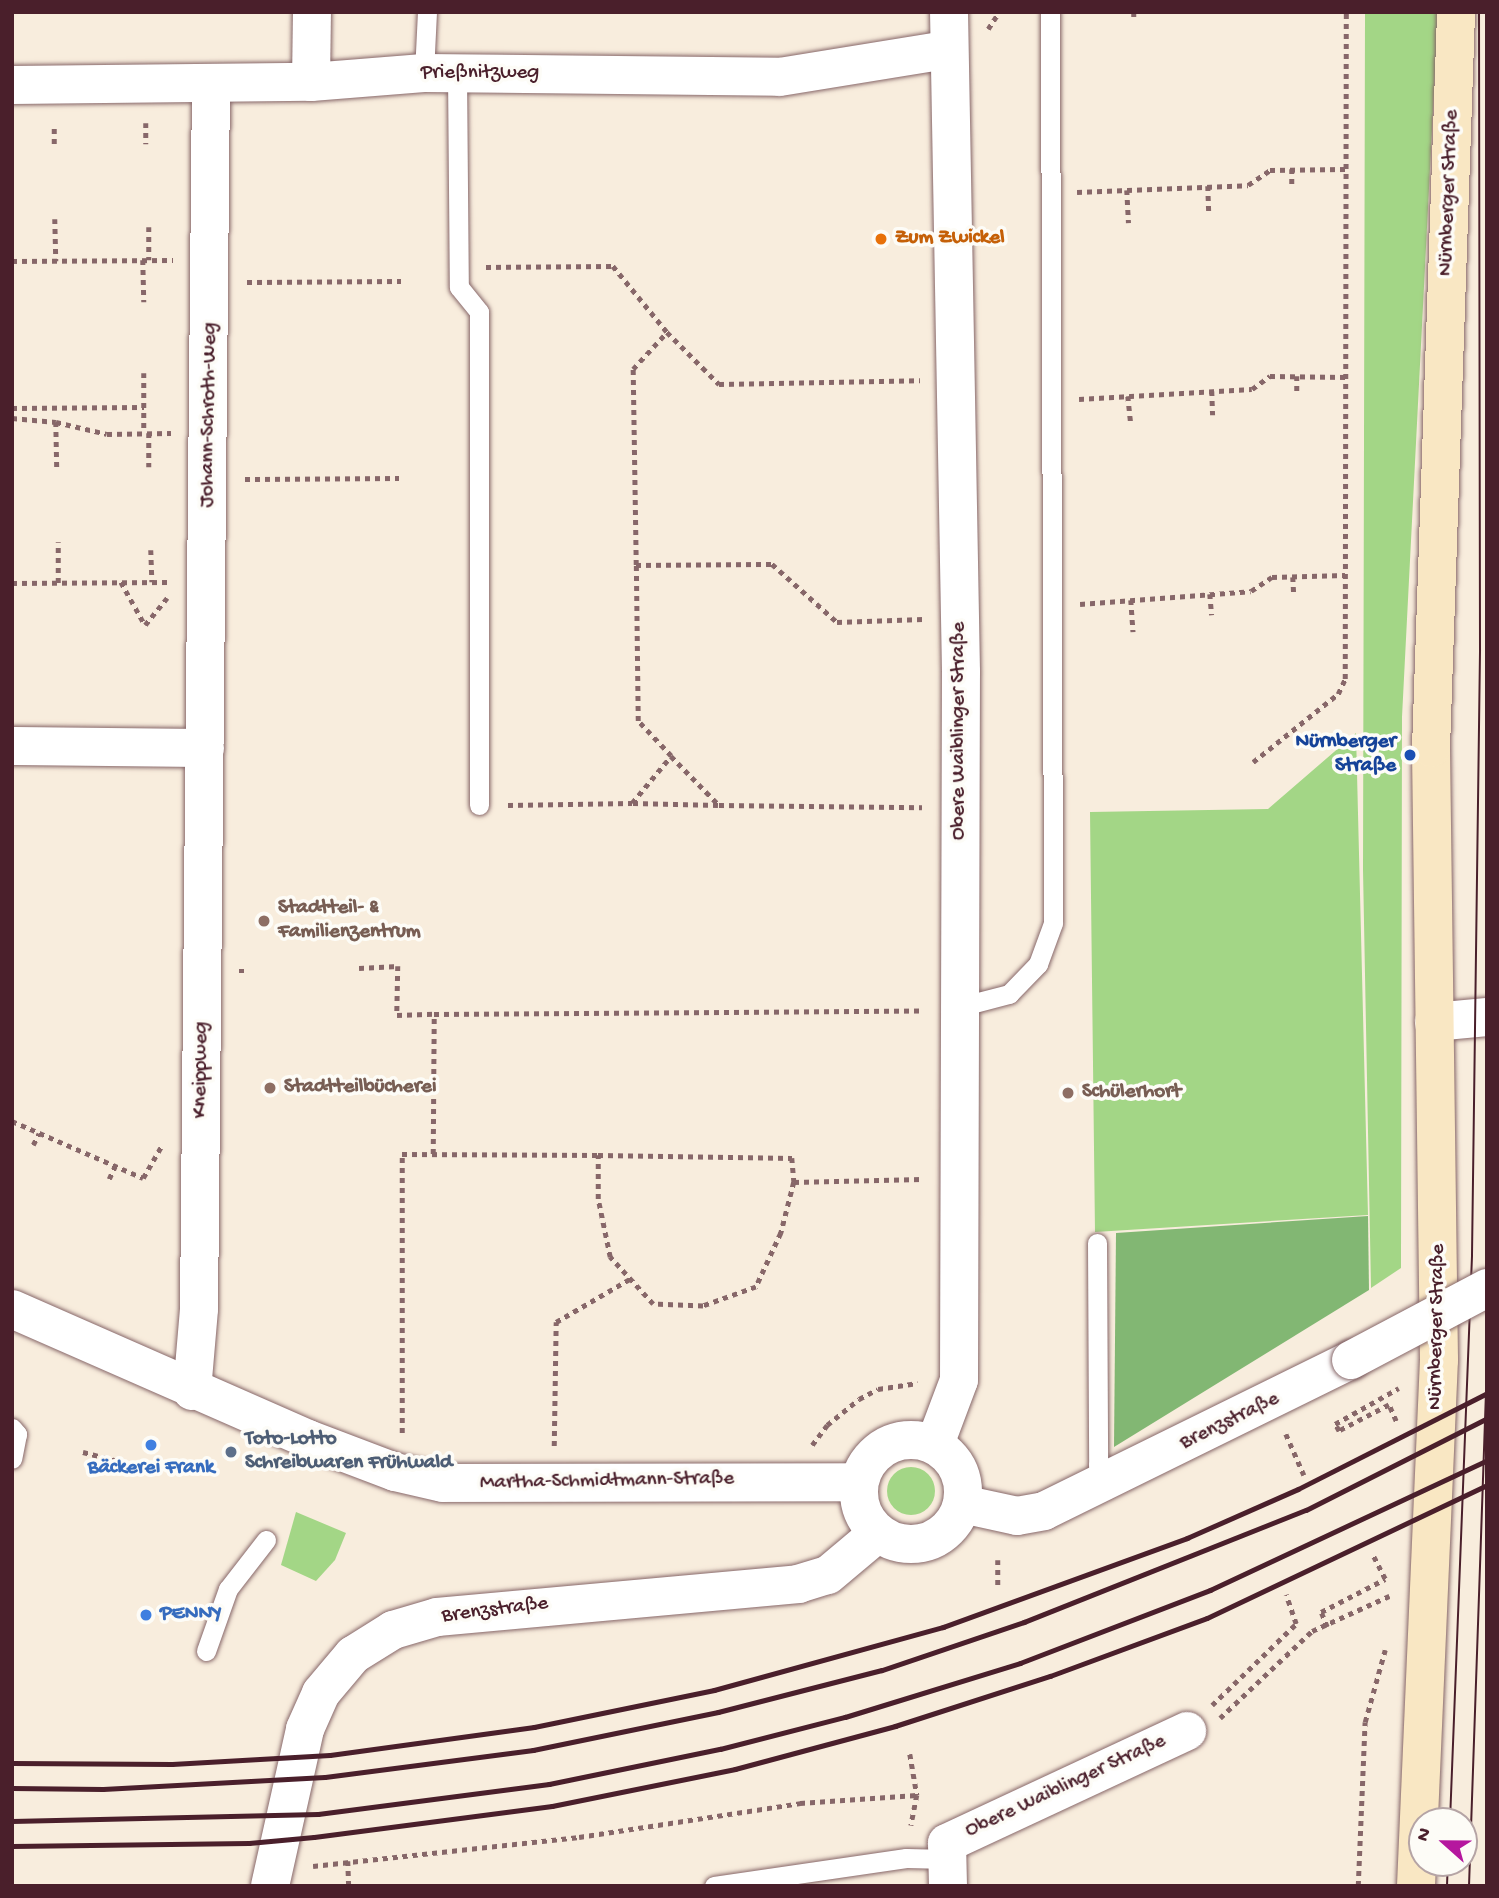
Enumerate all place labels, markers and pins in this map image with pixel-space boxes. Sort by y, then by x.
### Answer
place label: Zum Zwickel [895,226,1005,252]
marker: Zum Zwickel [873,231,889,247]
place label: Nürnberger Straße [1295,730,1396,780]
marker: Nürnberger Straße [1402,747,1418,763]
place label: Stadtteil- & Familienzentrum [278,896,421,946]
marker: Stadtteil- & Familienzentrum [256,913,272,929]
place label: Stadtteilbücherei [284,1075,436,1101]
marker: Stadtteilbücherei [262,1080,278,1096]
place label: Schülerhort [1082,1080,1181,1106]
marker: Schülerhort [1060,1085,1076,1101]
place label: Toto-Lotto Schreibwaren Frühwald [245,1427,452,1477]
marker: Bäckerei Frank [143,1437,159,1453]
marker: Toto-Lotto Schreibwaren Frühwald [223,1444,239,1460]
place label: Bäckerei Frank [88,1456,214,1482]
place label: PENNY [160,1602,222,1628]
marker: PENNY [138,1607,154,1623]

